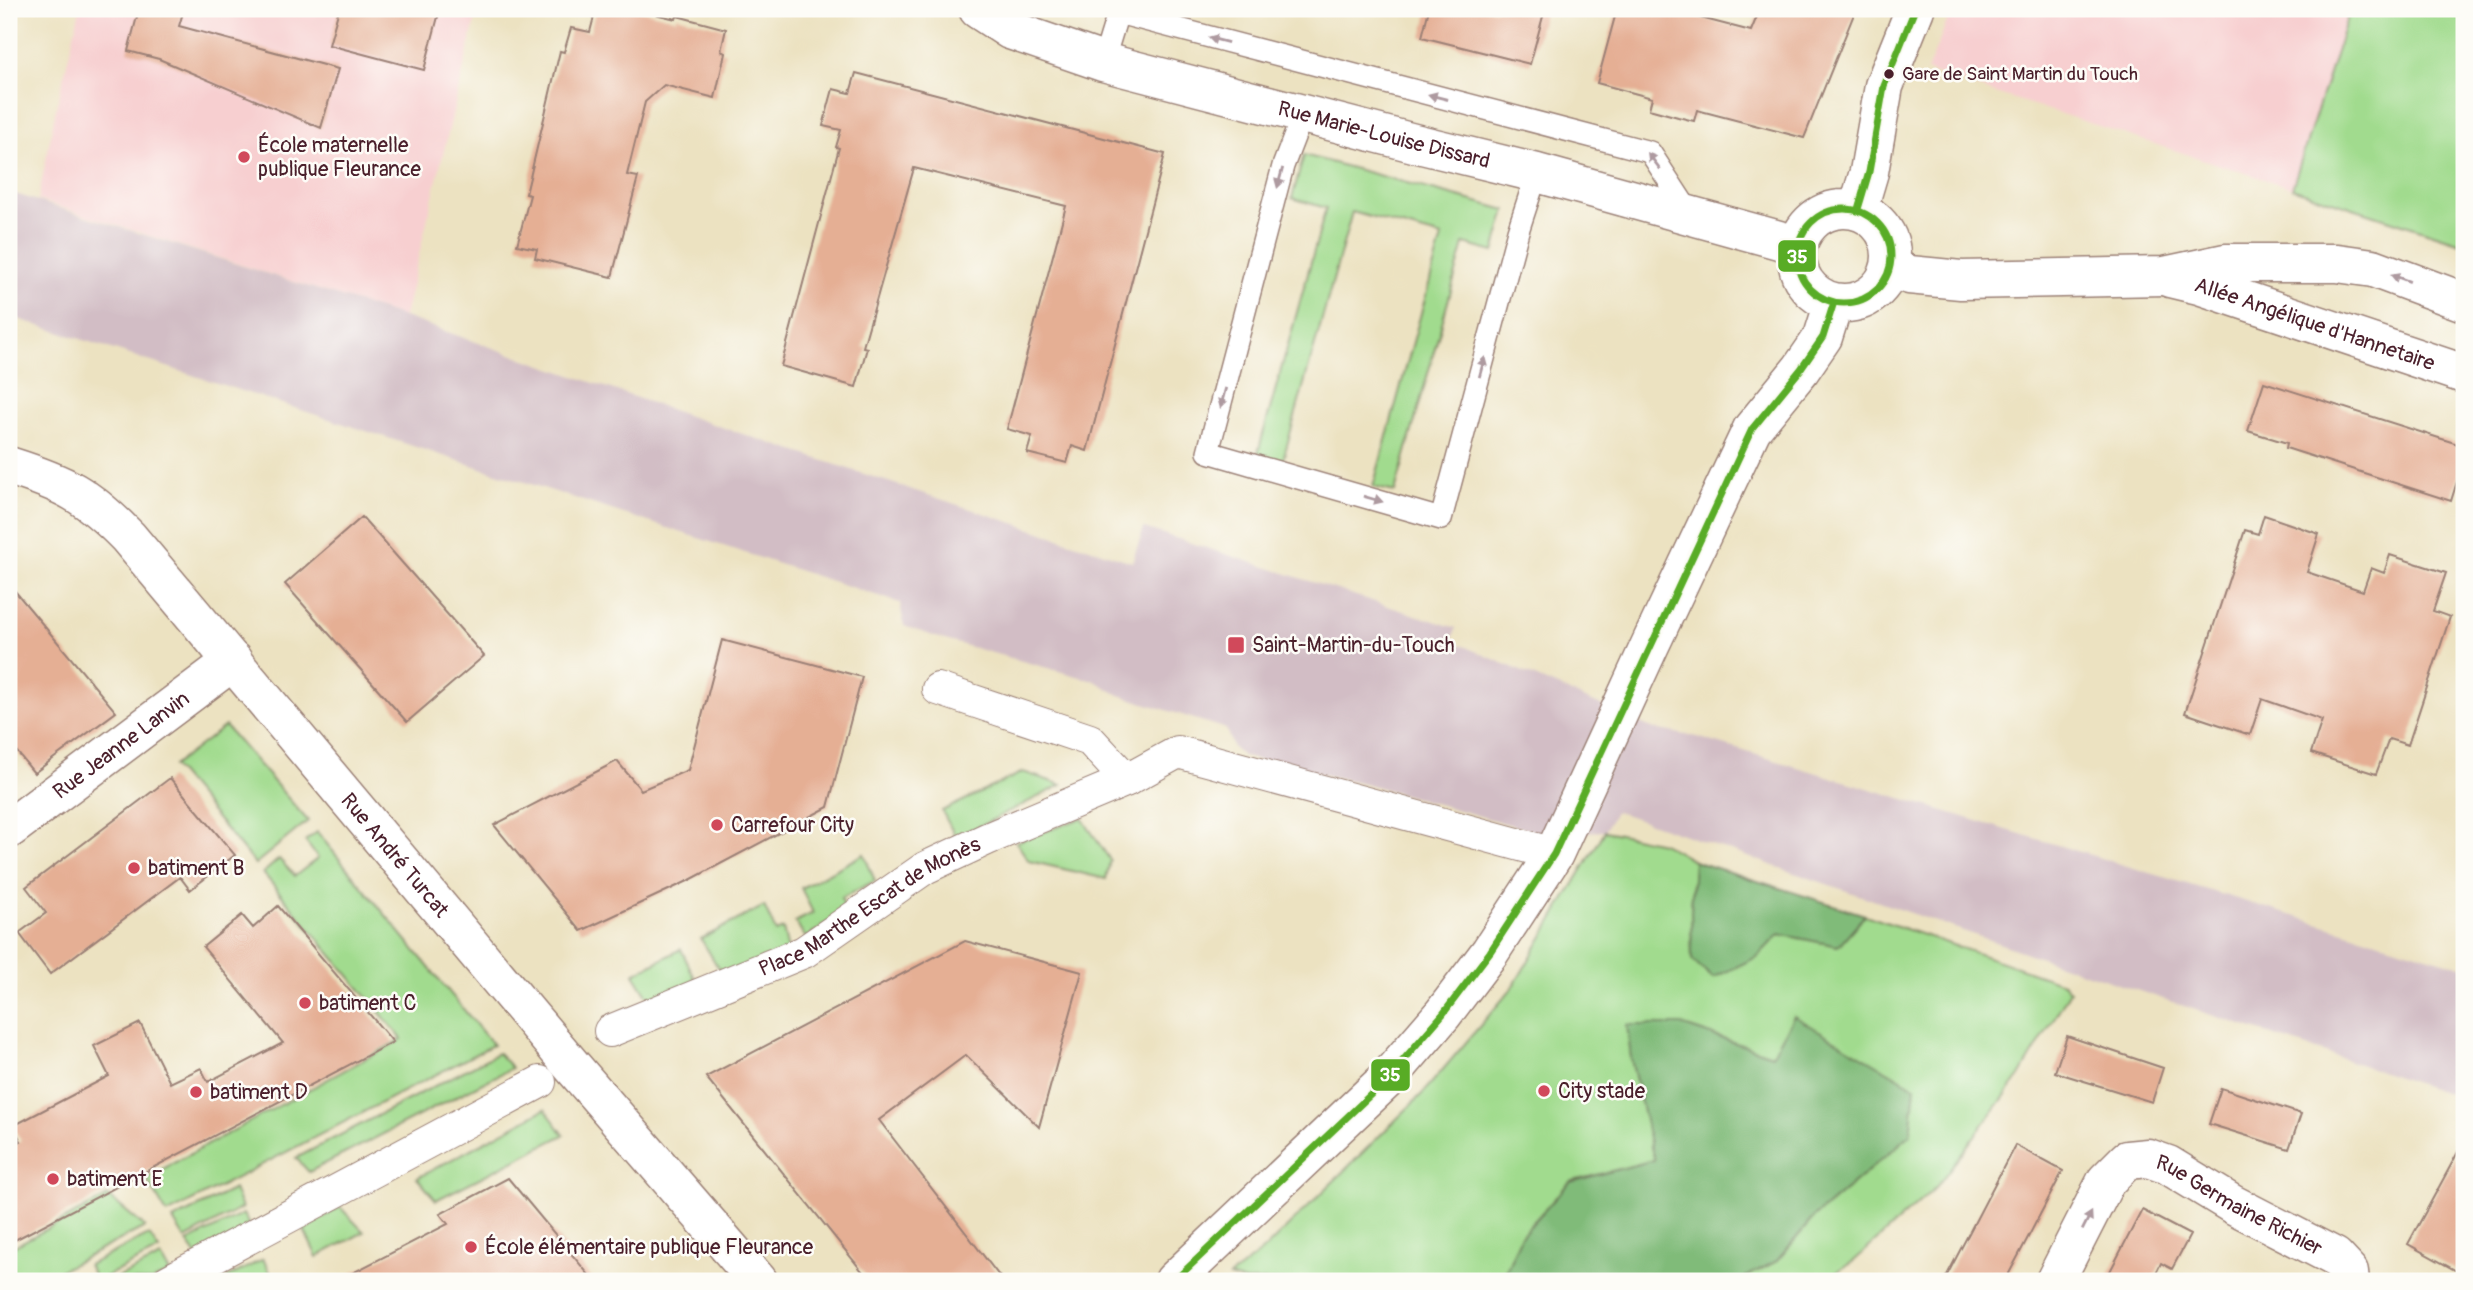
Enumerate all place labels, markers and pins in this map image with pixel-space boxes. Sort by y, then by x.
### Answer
place label: Gare de Saint Martin du Touch [1902,62,2138,86]
marker: Gare de Saint Martin du Touch [1882,67,1896,81]
place label: École maternelle publique Fleurance [258,132,422,183]
marker: École maternelle publique Fleurance [236,149,252,165]
place label: Saint-Martin-du-Touch [1252,632,1455,659]
marker: Saint-Martin-du-Touch [1226,635,1246,655]
place label: Carrefour City [731,812,854,839]
marker: Carrefour City [709,817,725,833]
place label: batiment B [148,855,244,882]
marker: batiment B [126,860,142,876]
place label: batiment C [319,990,416,1017]
marker: batiment C [297,995,313,1011]
place label: City stade [1558,1078,1646,1105]
place label: batiment D [210,1079,308,1106]
marker: City stade [1536,1083,1552,1099]
marker: batiment D [188,1084,204,1100]
place label: batiment E [67,1166,162,1193]
marker: batiment E [45,1171,61,1187]
place label: École élémentaire publique Fleurance [485,1234,814,1261]
marker: École élémentaire publique Fleurance [463,1239,479,1255]

